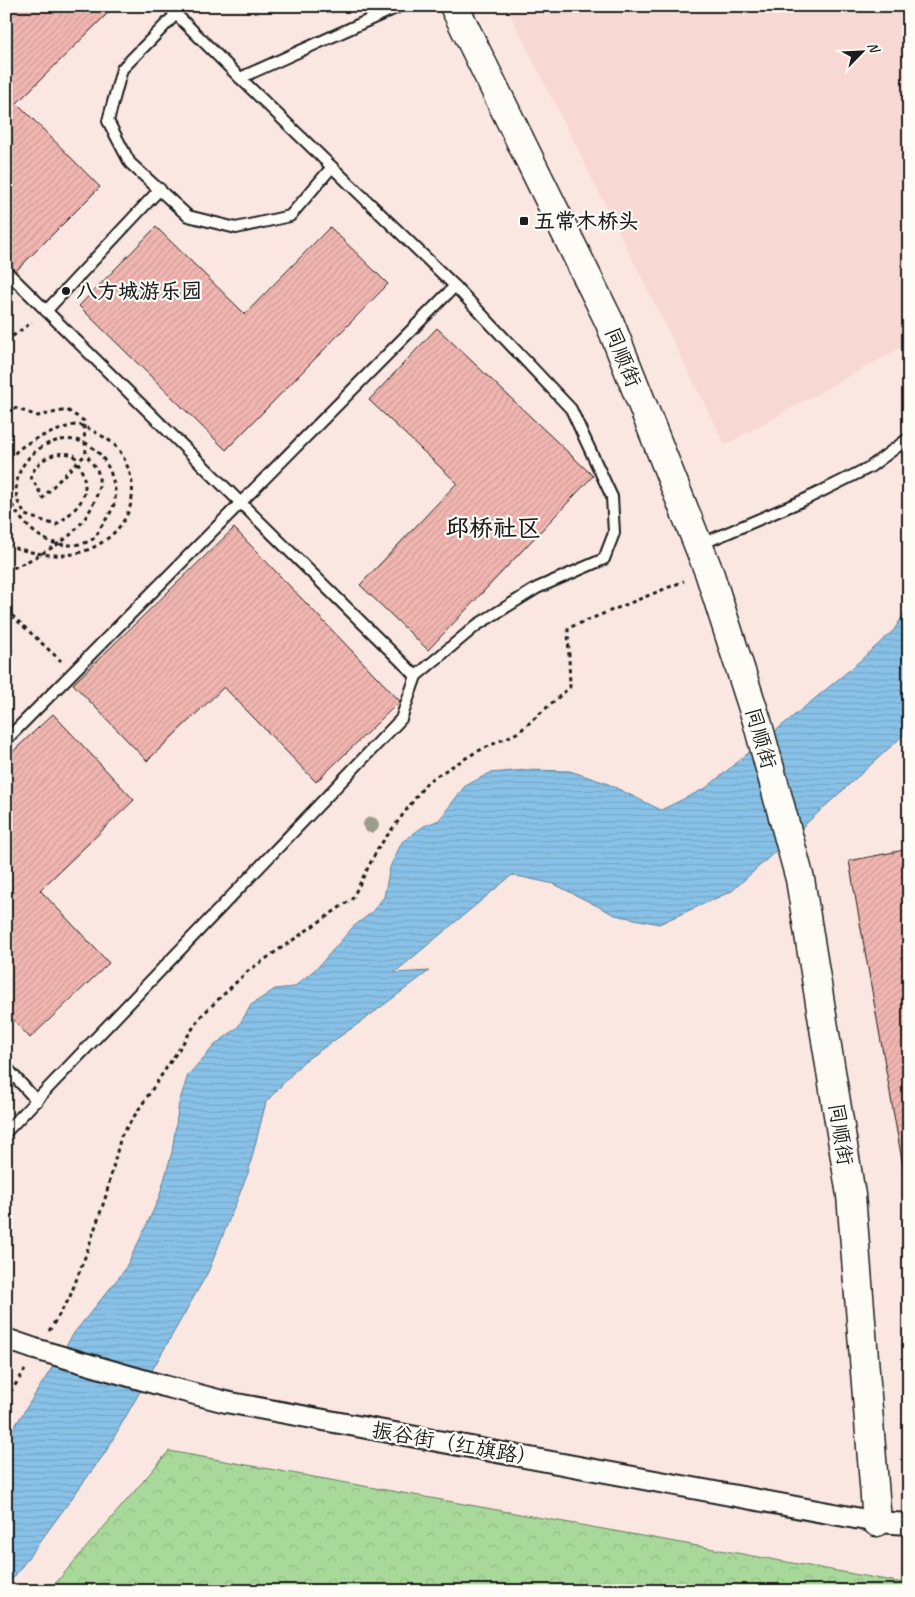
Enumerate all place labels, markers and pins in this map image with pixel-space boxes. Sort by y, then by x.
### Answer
place label: 五常木桥头 [534,208,639,234]
marker: 五常木桥头 [518,215,530,227]
place label: 八方城游乐园 [76,278,202,304]
marker: 八方城游乐园 [60,285,72,297]

